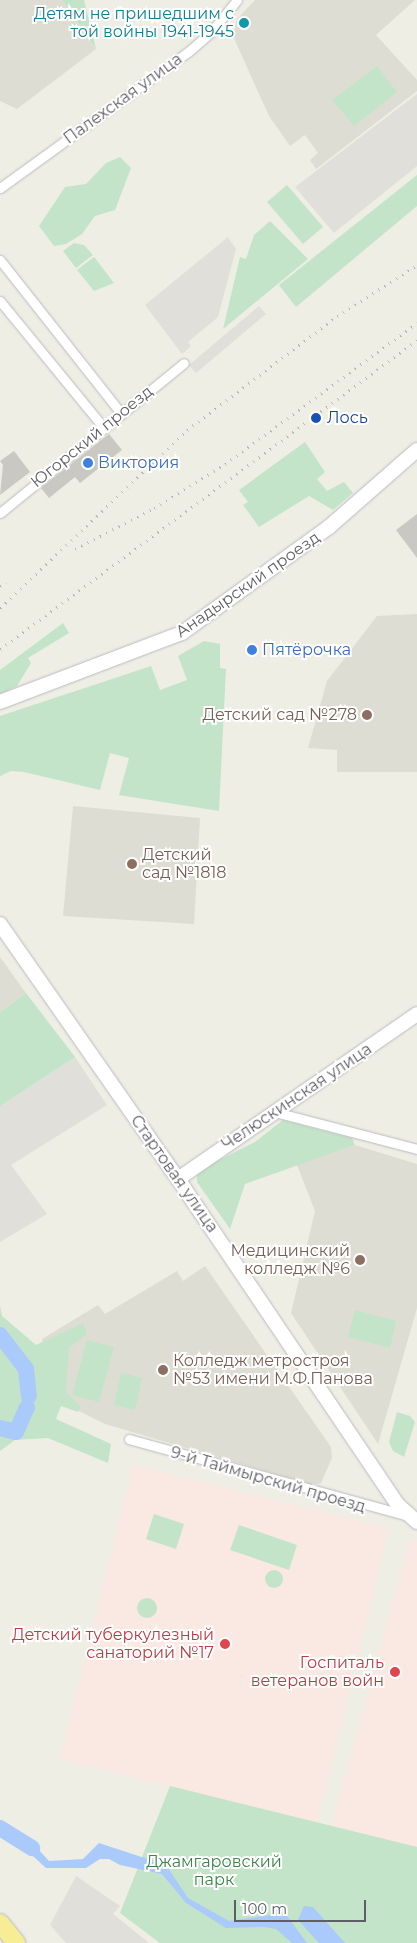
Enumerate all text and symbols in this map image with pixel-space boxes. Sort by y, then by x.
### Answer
place label: Детям не пришедшим с той войны 1941-1945 [34,4,234,42]
marker: Детям не пришедшим с той войны 1941-1945 [238,17,250,29]
street label: Палехская улица [60,50,186,148]
street label: Югорский проезд [27,382,157,492]
place label: Лось [327,408,368,428]
marker: Лось [309,411,323,425]
place label: Виктория [98,453,179,473]
marker: Виктория [82,457,94,469]
street label: Анадырский проезд [172,528,324,642]
place label: Пятёрочка [262,640,351,660]
marker: Пятёрочка [246,644,258,656]
place label: Детский сад №278 [202,705,357,725]
marker: Детский сад №278 [361,709,373,721]
place label: Детский сад №1818 [142,845,227,883]
marker: Детский сад №1818 [126,858,138,870]
street label: Челюскинская улица [218,1040,376,1154]
street label: Стартовая улица [126,1112,222,1236]
place label: Медицинский колледж №6 [230,1241,350,1279]
marker: Медицинский колледж №6 [354,1254,366,1266]
place label: Колледж метростроя №53 имени М.Ф.Панова [173,1351,373,1389]
marker: Колледж метростроя №53 имени М.Ф.Панова [157,1364,169,1376]
street label: 9-й Таймырский проезд [168,1443,368,1517]
place label: Детский туберкулезный санаторий №17 [12,1625,214,1663]
marker: Детский туберкулезный санаторий №17 [218,1637,232,1651]
place label: Госпиталь ветеранов войн [251,1653,384,1691]
marker: Госпиталь ветеранов войн [388,1665,402,1679]
park label: Джамгаровский парк [146,1852,282,1890]
scale bar [237,1890,370,1922]
text: 100 m [242,1899,287,1918]

